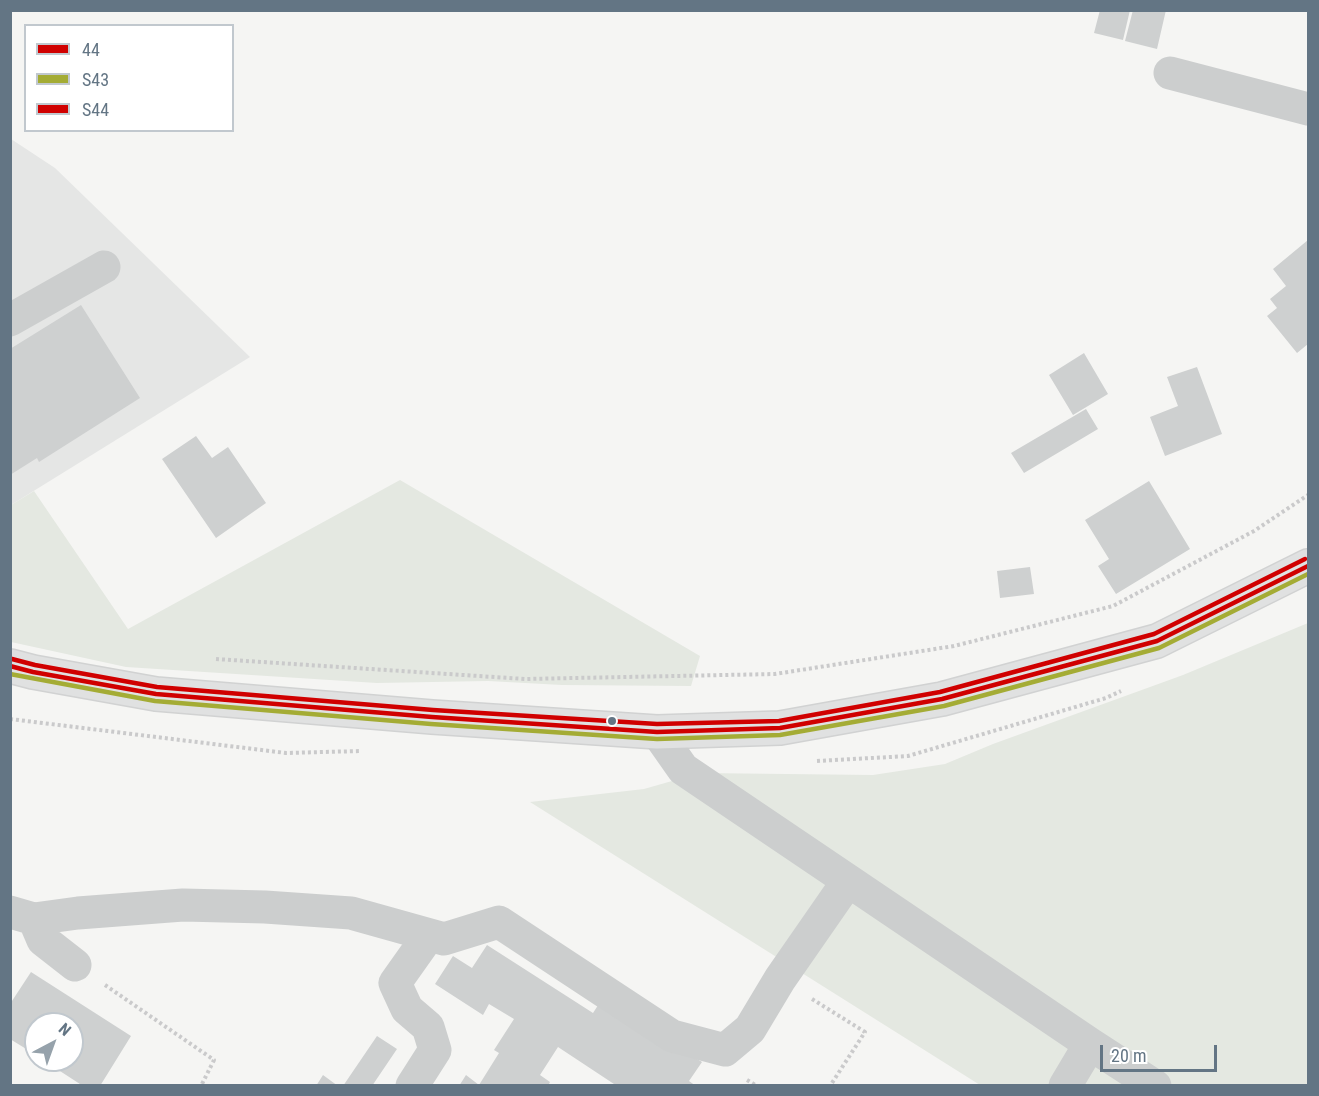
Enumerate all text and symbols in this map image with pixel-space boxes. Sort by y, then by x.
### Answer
legend [24,24,234,132]
text: 44 [82,39,100,60]
text: S43 [82,69,109,90]
text: S44 [82,99,109,120]
unlabelled marker [606,715,618,727]
north arrow [24,1012,84,1072]
text: N [55,1019,75,1040]
scale bar [1103,1033,1220,1071]
text: 20 m [1111,1045,1146,1066]

